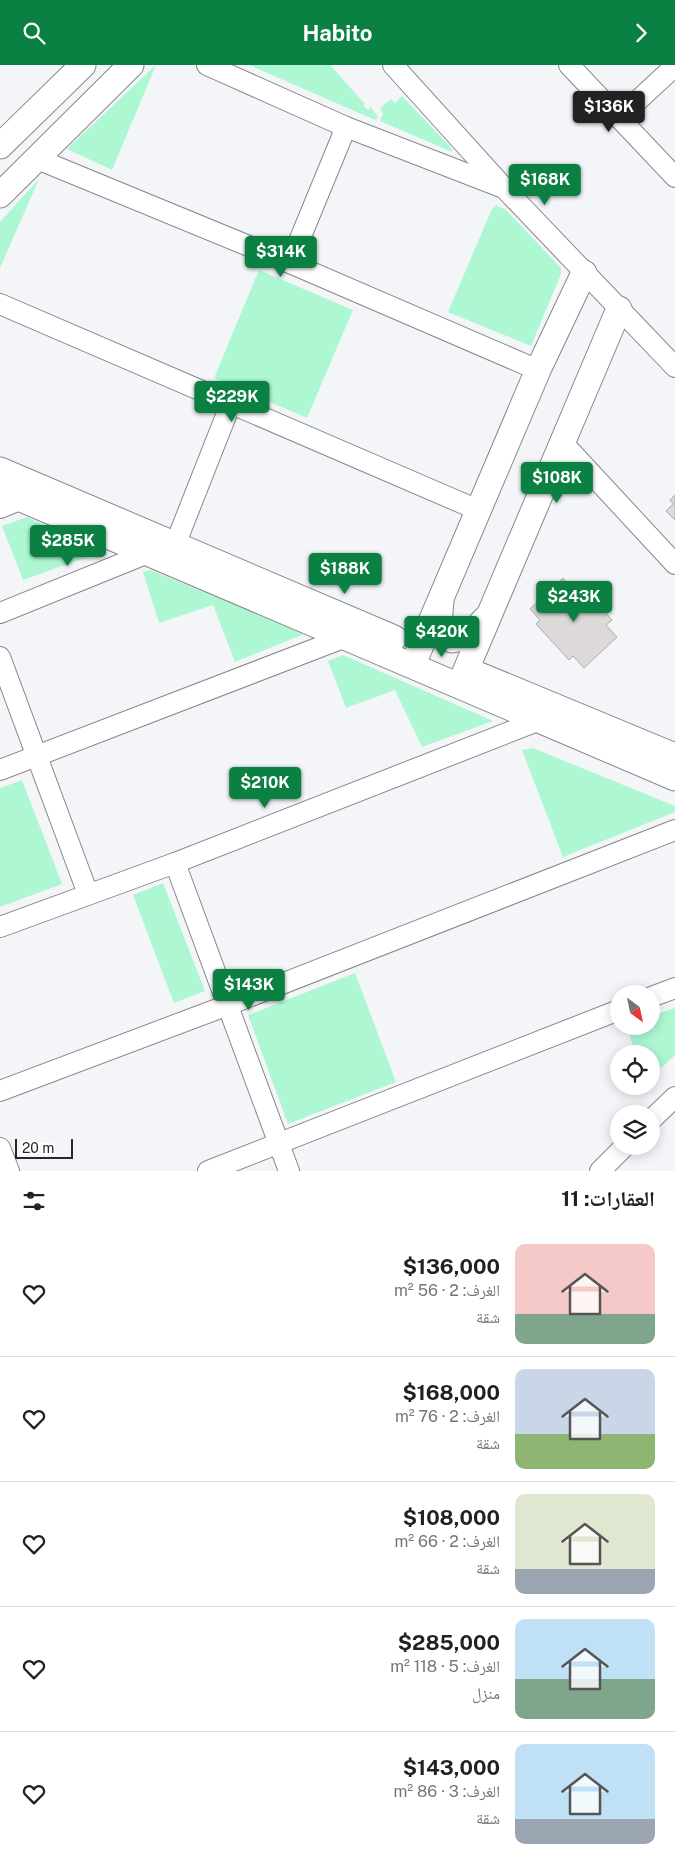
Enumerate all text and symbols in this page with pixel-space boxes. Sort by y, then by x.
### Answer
icon: search [20,19,48,47]
icon: forward [627,19,655,47]
text: Habito [302,20,373,46]
pin: $136K [574,91,644,133]
text: $136K [584,97,634,116]
pin: $168K [510,163,580,206]
text: $168K [520,170,570,189]
pin: $314K [246,235,316,278]
text: $314K [256,242,306,261]
pin: $229K [197,381,267,423]
text: $229K [205,387,259,406]
pin: $108K [522,461,592,504]
text: $108K [532,468,582,487]
pin: $285K [33,525,103,567]
text: $285K [41,531,95,550]
pin: $188K [310,553,380,595]
text: $188K [320,559,370,578]
pin: $243K [539,581,609,623]
text: $243K [547,587,601,606]
pin: $420K [407,615,477,658]
text: $420K [415,622,469,641]
pin: $210K [230,767,300,809]
text: $210K [240,773,290,792]
pin: $143K [214,969,284,1011]
text: $143K [224,975,274,994]
north arrow [610,985,660,1035]
map controls [610,985,660,1155]
button: locate [610,1045,660,1095]
button: layers [610,1105,660,1155]
scale bar [15,1136,72,1159]
text: 20 m [22,1140,54,1156]
text: العقارات: 11 [561,1186,655,1211]
icon: filters [20,1187,48,1215]
text: $136,000 [403,1254,500,1279]
icon: home [555,1264,615,1324]
icon: heart [20,1280,48,1308]
text: الغرف: 2 · 56 m² [394,1281,500,1300]
text: شقة [476,1308,500,1327]
text: $168,000 [403,1380,500,1405]
icon: home [555,1389,615,1449]
icon: heart [20,1405,48,1433]
text: الغرف: 2 · 76 m² [395,1407,500,1426]
text: شقة [476,1434,500,1453]
text: $108,000 [403,1505,500,1530]
icon: home [555,1514,615,1574]
icon: heart [20,1530,48,1558]
text: الغرف: 2 · 66 m² [394,1532,500,1551]
text: شقة [476,1559,500,1578]
text: $285,000 [398,1630,500,1655]
icon: home [555,1639,615,1699]
icon: heart [20,1655,48,1683]
text: الغرف: 5 · 118 m² [390,1657,500,1676]
text: منزل [472,1684,500,1703]
text: $143,000 [403,1755,500,1780]
icon: home [555,1764,615,1824]
icon: heart [20,1780,48,1808]
text: الغرف: 3 · 86 m² [393,1782,500,1801]
text: شقة [476,1809,500,1828]

